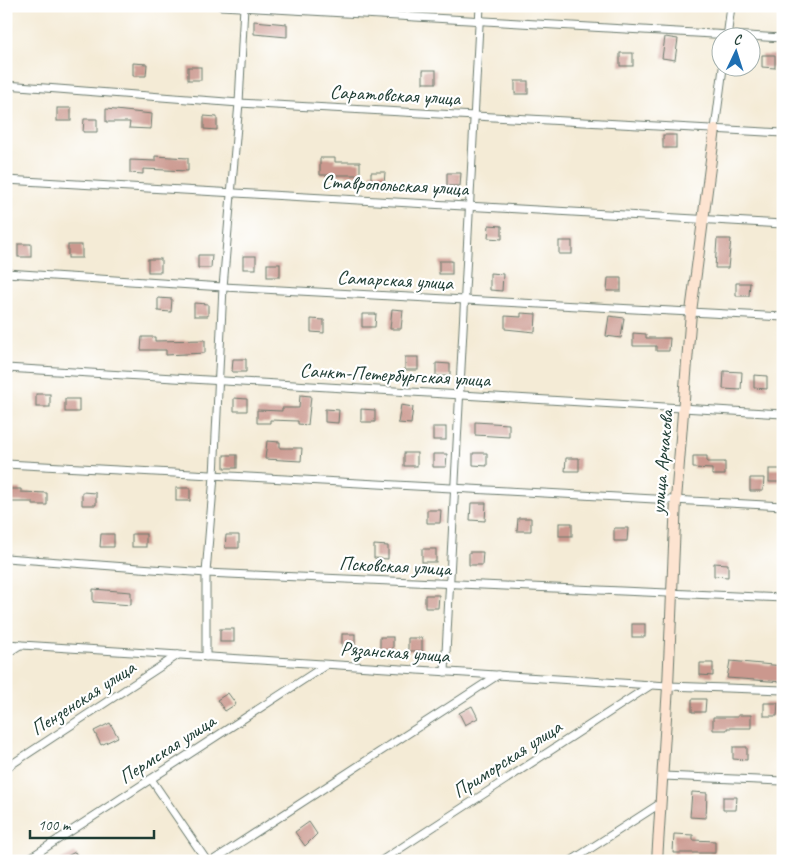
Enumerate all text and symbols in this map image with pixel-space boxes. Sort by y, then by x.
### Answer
north arrow [712,28,762,78]
text: С [733,31,743,48]
street label: Саратовская улица [329,79,463,111]
street label: Ставропольская улица [321,169,471,201]
street label: Самарская улица [336,264,455,296]
street label: Санкт-Петербургская улица [299,358,493,393]
street label: улица Арчакова [645,407,679,516]
street label: Псковская улица [338,551,453,582]
street label: Рязанская улица [340,636,452,669]
street label: Пензенская улица [26,654,141,741]
street label: Пермская улица [114,708,221,789]
street label: Приморская улица [448,714,567,804]
scale bar [30,807,154,839]
text: 100 m [38,816,72,835]

